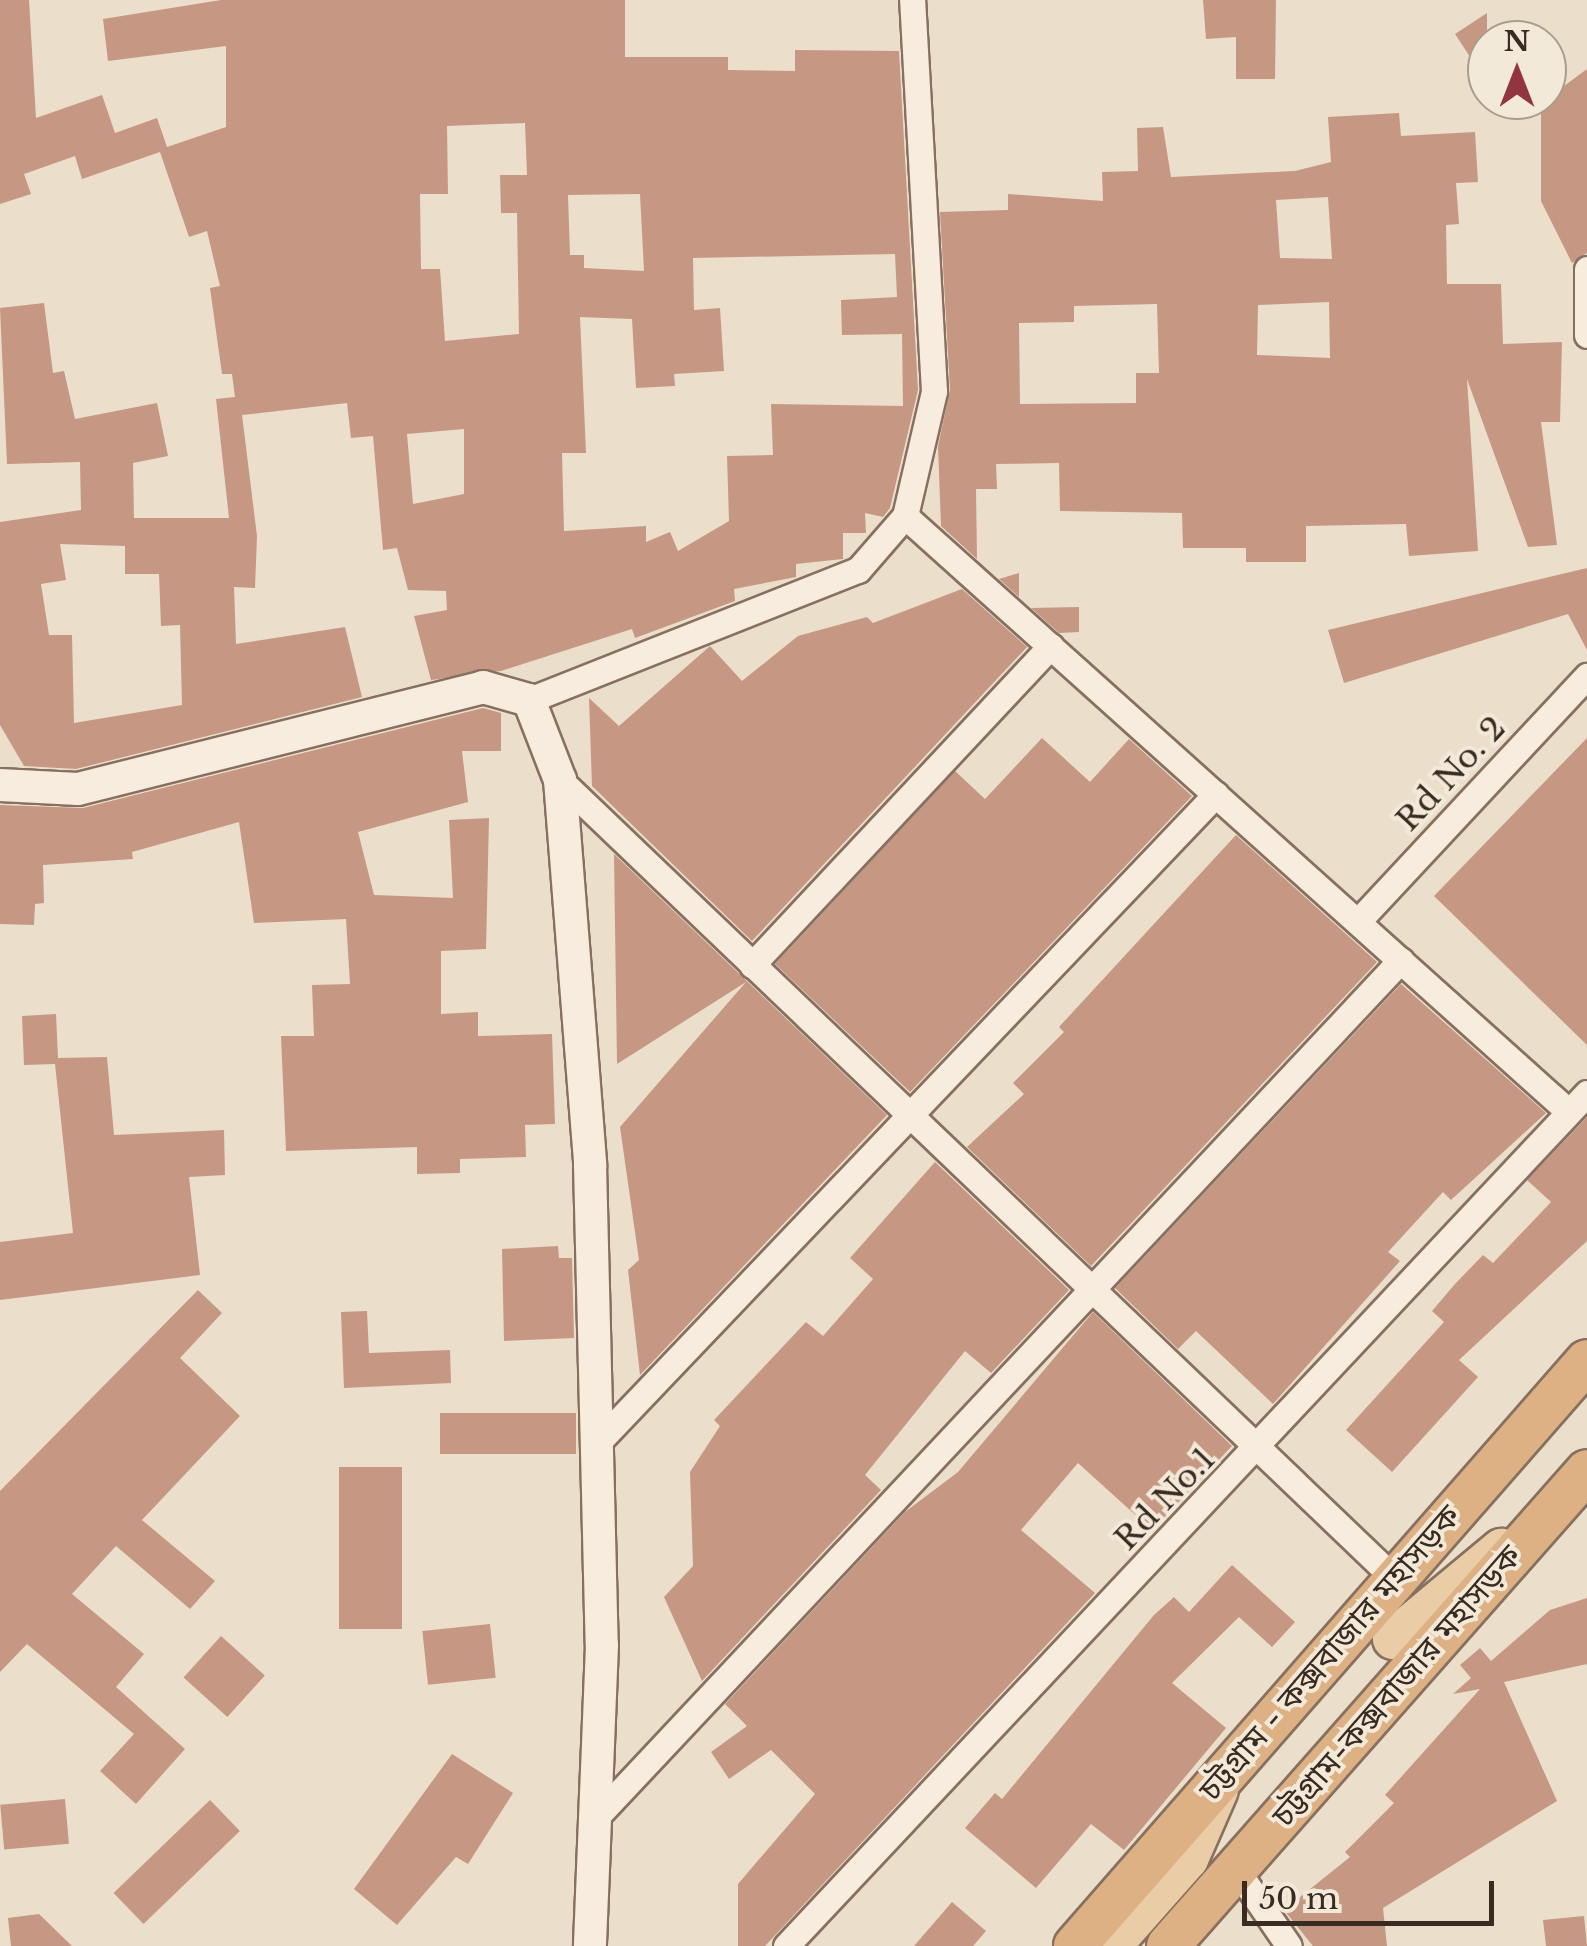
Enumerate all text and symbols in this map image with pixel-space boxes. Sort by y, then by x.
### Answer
north arrow [1467,20,1567,120]
text: N [1504,24,1530,59]
street label: Rd No. 2 [1389,709,1513,839]
street label: Rd No.1 [1107,1440,1223,1558]
street label: চট্টগ্রাম - কক্সবাজার মহাসড়ক [1191,1497,1469,1809]
street label: চট্টগ্রাম-কক্সবাজার মহাসড়ক [1264,1537,1530,1835]
scale bar [1247,1861,1500,1923]
text: 50 m [1259,1880,1338,1917]

